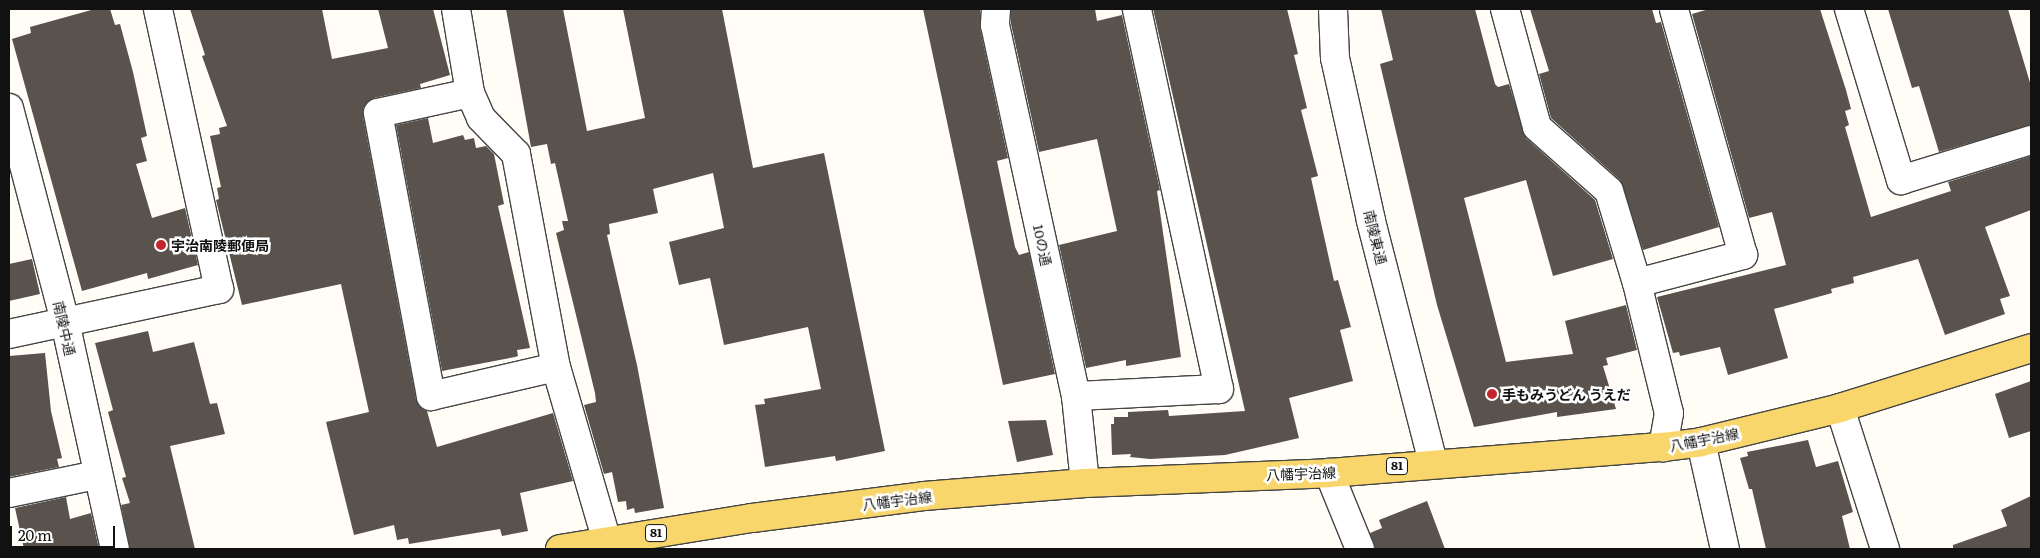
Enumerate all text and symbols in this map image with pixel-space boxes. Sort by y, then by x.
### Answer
street label: 南陵東通 [1361,208,1391,266]
street label: 10の通 [1030,223,1056,267]
place label: 宇治南陵郵便局 [171,237,269,253]
marker: 宇治南陵郵便局 [155,239,167,251]
street label: 南陵中通 [51,299,79,357]
place label: 手もみうどん うえだ [1502,386,1631,402]
marker: 手もみうどん うえだ [1486,388,1498,400]
street label: 八幡宇治線 [1668,424,1740,454]
road number: 81 [1386,456,1408,476]
street label: 八幡宇治線 [1266,463,1336,483]
street label: 八幡宇治線 [861,487,933,513]
scale bar [12,516,118,548]
text: 20 m [18,523,52,546]
road number: 81 [645,524,667,542]

